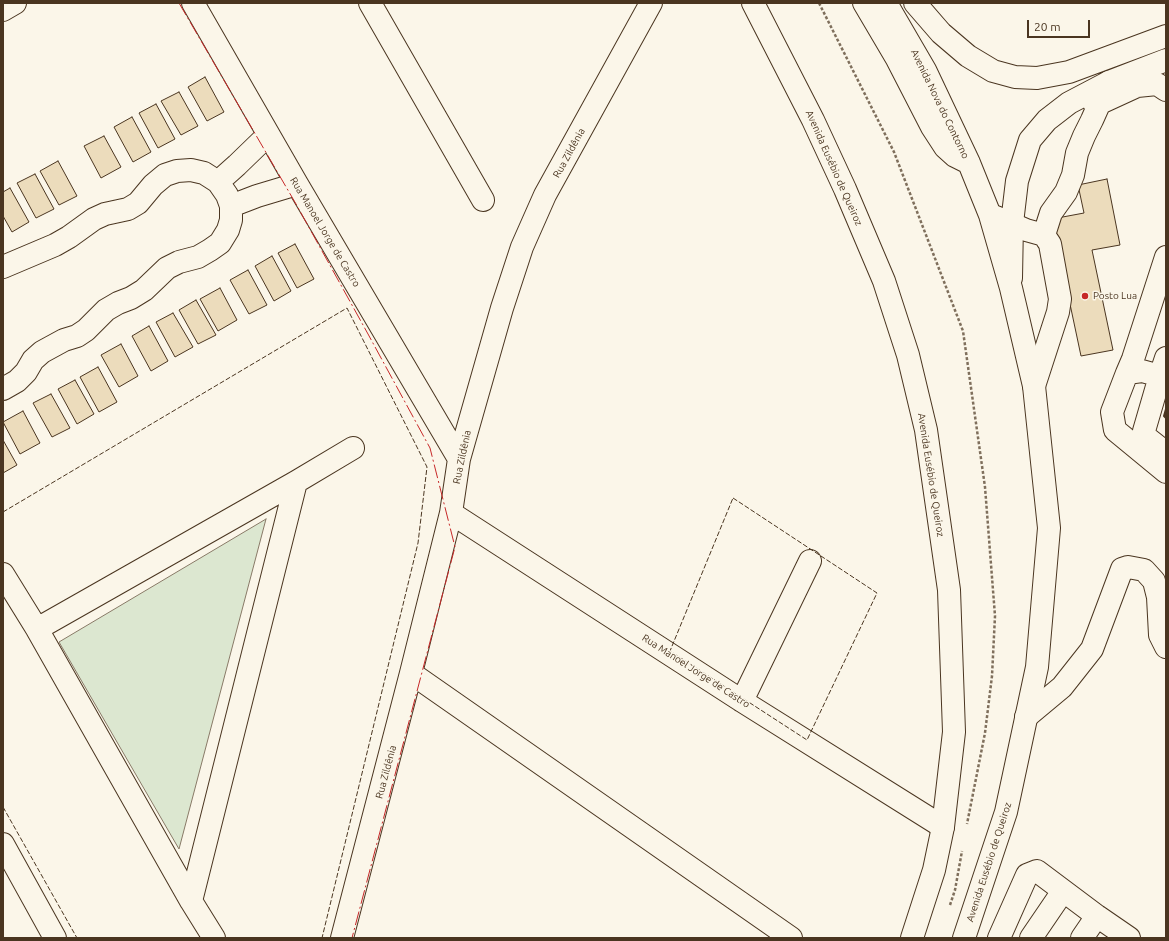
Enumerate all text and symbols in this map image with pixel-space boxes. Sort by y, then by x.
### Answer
scale bar [1029,12,1092,38]
text: 20 m [1034,20,1061,33]
street label: Avenida Nova do Contorno [908,47,972,161]
street label: Avenida Eusébio de Queiroz [803,108,865,228]
street label: Rua Zildênia [550,126,588,180]
street label: Rua Manoel Jorge de Castro [287,175,363,289]
place label: Posto Lua [1093,290,1137,302]
marker: Posto Lua [1080,291,1090,301]
street label: Avenida Eusébio de Queiroz [915,412,947,538]
street label: Rua Zildênia [450,429,474,485]
street label: Rua Manoel Jorge de Castro [640,632,752,710]
street label: Rua Zildênia [373,744,399,800]
street label: Avenida Eusébio de Queiroz [964,801,1014,923]

